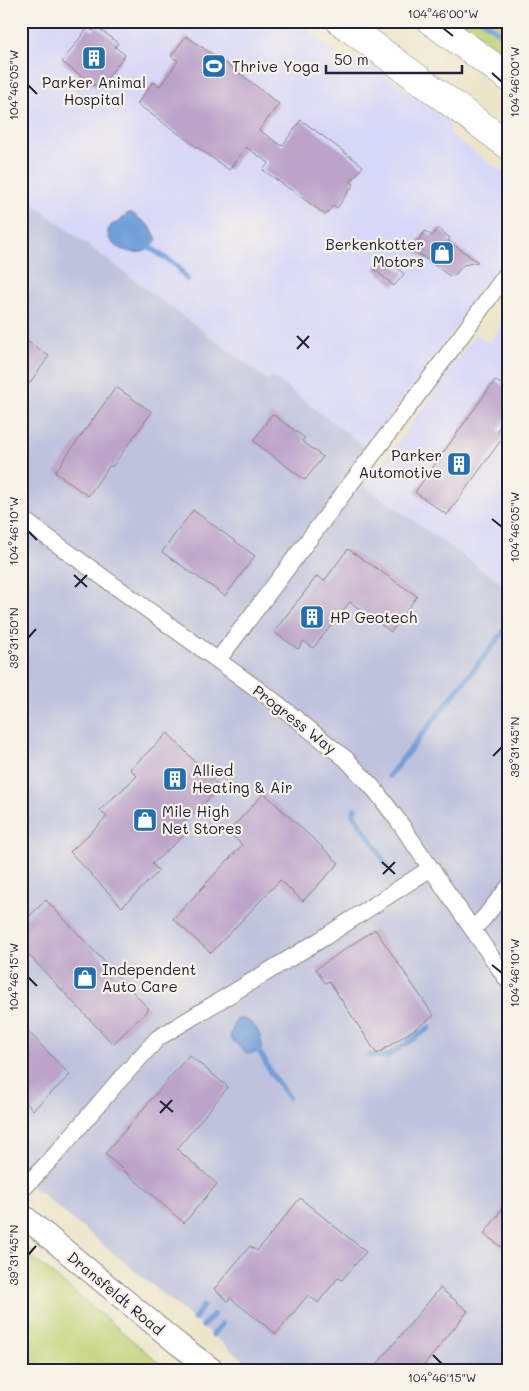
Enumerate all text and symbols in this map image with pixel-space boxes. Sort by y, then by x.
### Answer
text: 104°46'00"W [408,5,478,21]
scale bar [326,42,463,74]
building icon: Parker Animal Hospital [81,45,107,71]
text: 104°46'00"W [506,47,522,117]
text: 50 m [334,49,369,69]
text: 104°46'05"W [5,50,21,120]
sports icon: Thrive Yoga [201,53,227,79]
place label: Thrive Yoga [232,56,320,76]
place label: Parker Animal Hospital [42,72,146,109]
place label: Berkenkotter Motors [325,234,424,271]
shop icon: Berkenkotter Motors [429,240,455,266]
place label: Parker Automotive [359,445,442,482]
building icon: Parker Automotive [446,451,472,477]
text: 104°46'05"W [506,492,522,562]
text: 104°46'10"W [5,497,21,565]
building icon: HP Geotech [299,604,325,630]
text: 39°31'50"N [5,607,21,669]
place label: HP Geotech [330,607,417,627]
street label: Progress Way [249,680,341,758]
text: 39°31'45"N [506,717,522,777]
place label: Allied Heating & Air [192,760,292,797]
building icon: Allied Heating & Air [162,766,188,792]
place label: Mile High Net Stores [162,801,242,838]
shop icon: Mile High Net Stores [132,807,158,833]
text: 104°46'10"W [506,939,522,1007]
text: 104°46'15"W [5,943,21,1011]
place label: Independent Auto Care [102,959,196,996]
shop icon: Independent Auto Care [72,965,98,991]
text: 39°31'45"N [5,1225,21,1285]
street label: Dransfeldt Road [64,1247,168,1339]
text: 104°46'15"W [408,1369,476,1385]

